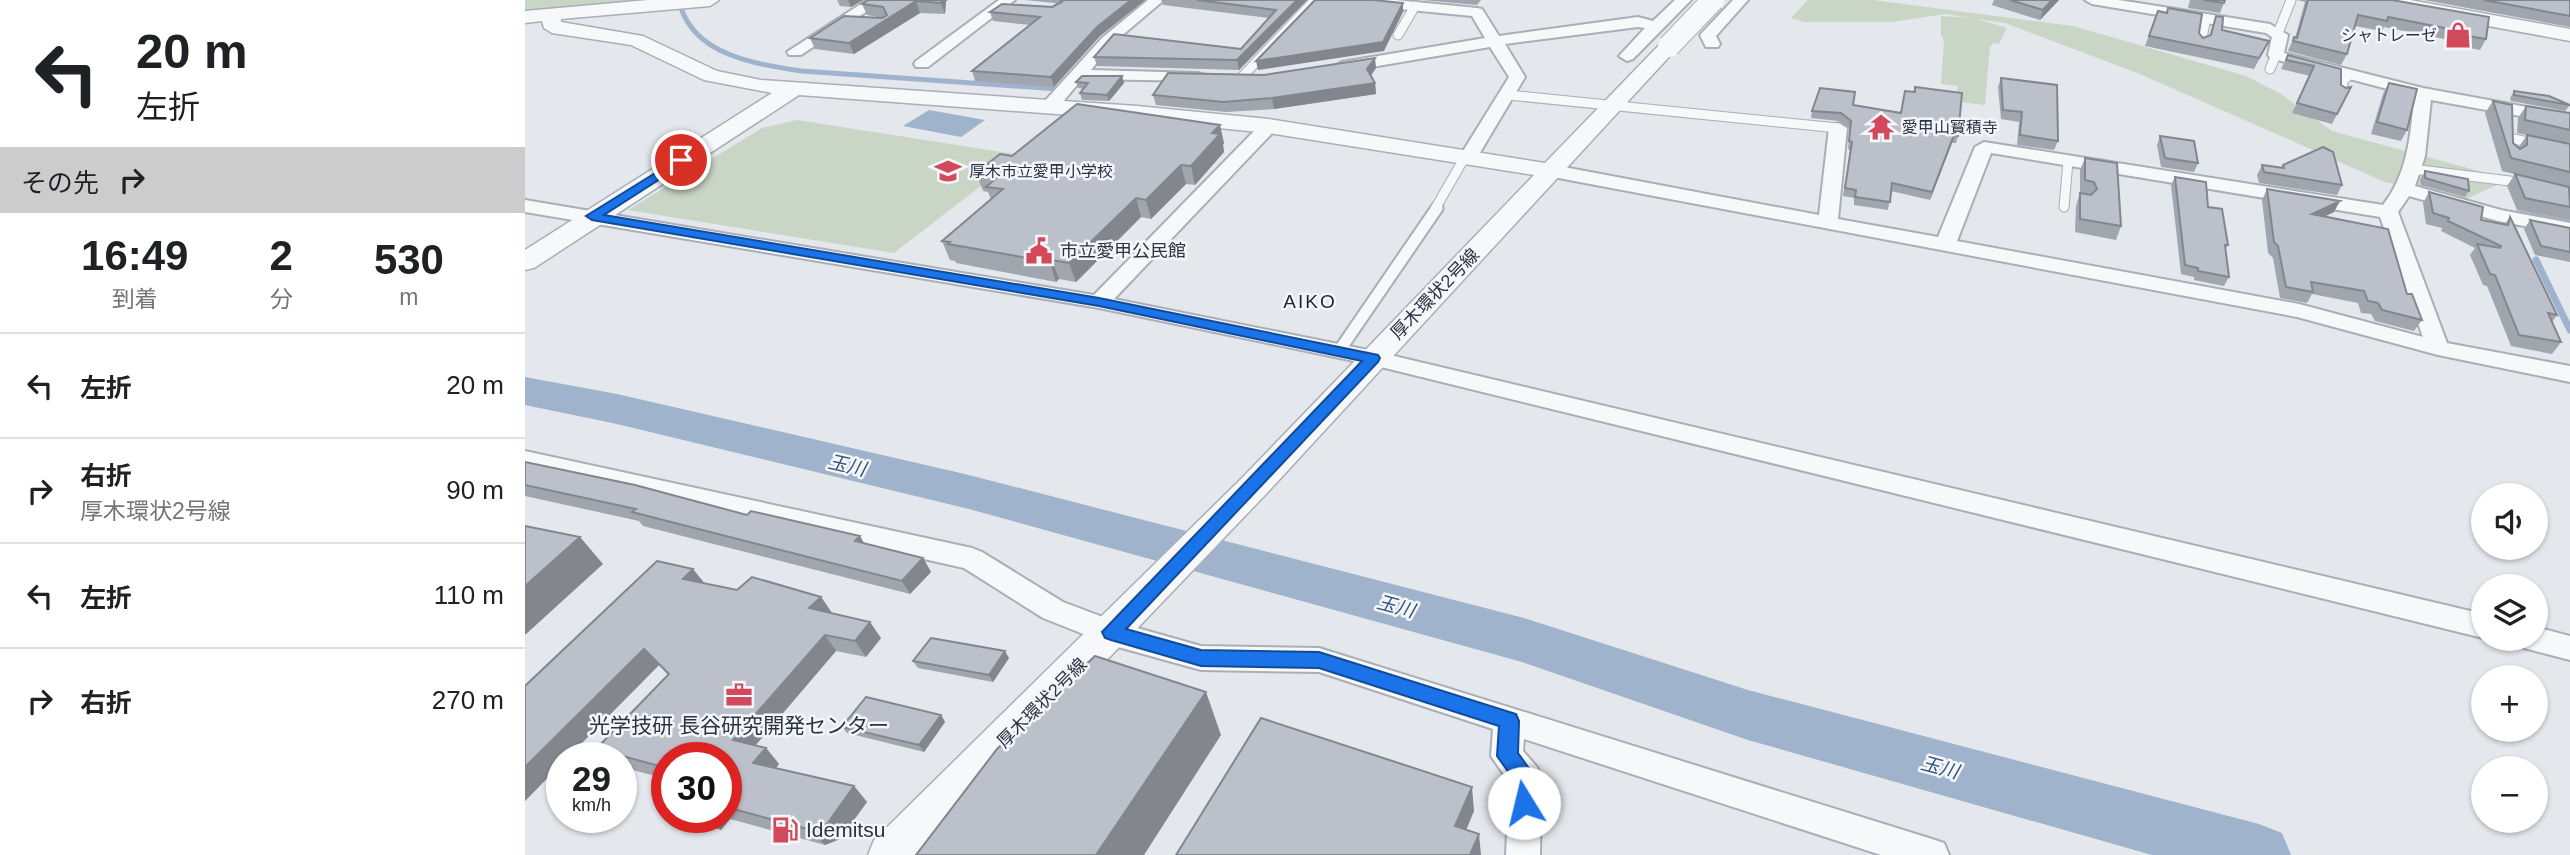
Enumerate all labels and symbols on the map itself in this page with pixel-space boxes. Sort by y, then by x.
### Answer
shop icon: シャトレーゼ [2443,20,2473,50]
place label: シャトレーゼ [2341,27,2437,44]
temple icon: 愛甲山寳積寺 [1866,112,1896,142]
place label: 愛甲山寳積寺 [1902,119,1998,136]
pin [651,130,711,190]
school or university icon: 厚木市立愛甲小学校 [933,156,963,186]
place label: 厚木市立愛甲小学校 [969,163,1113,180]
public building icon: 市立愛甲公民館 [1024,236,1054,266]
place label: 市立愛甲公民館 [1060,241,1186,261]
street label: 厚木環状2号線 [1387,245,1483,343]
district label: AIKO [1283,291,1337,312]
water label: 玉川 [826,451,870,480]
water label: 玉川 [1375,591,1419,622]
street label: 厚木環状2号線 [993,654,1091,752]
office icon: 光学技研 長谷研究開発センター [724,680,754,710]
place label: 光学技研 長谷研究開発センター [589,714,889,737]
speed limit sign: 30 [651,742,742,833]
water label: 玉川 [1919,752,1963,783]
position arrow [1487,766,1561,840]
fuel station icon: Idemitsu [770,815,800,845]
place label: Idemitsu [806,818,885,841]

